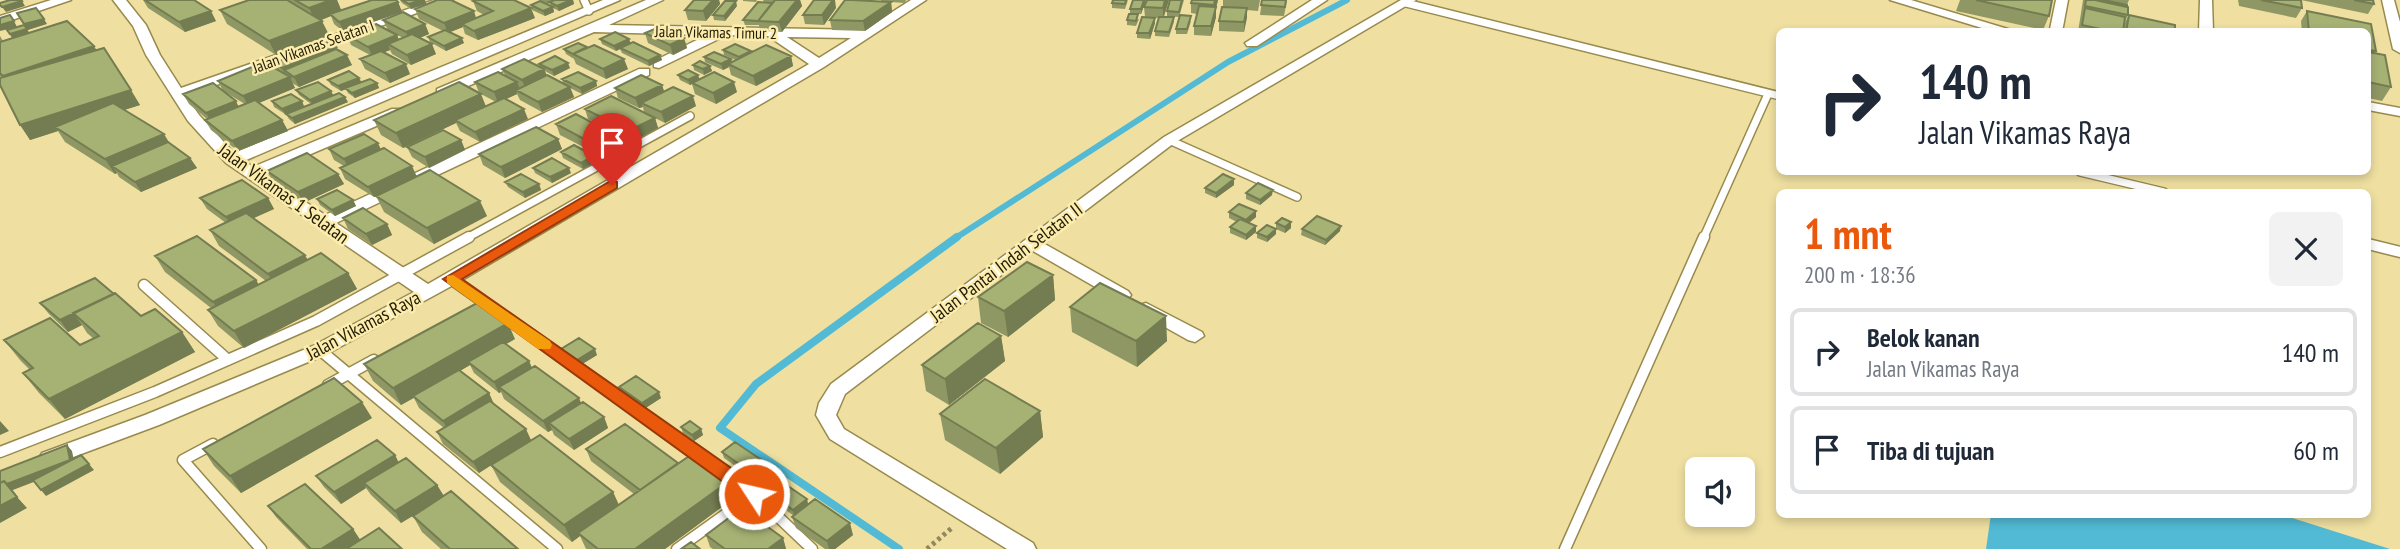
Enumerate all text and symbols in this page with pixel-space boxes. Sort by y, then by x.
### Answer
street label: Jalan Vikamas Selatan I [248,15,377,78]
street label: Jalan Vikamas Timur 2 [654,21,777,43]
text: 140 m [1919,49,2032,113]
icon: right [1804,56,1895,147]
text: Jalan Vikamas Raya [1919,111,2131,153]
pin [582,113,642,185]
icon: arrive [593,124,631,162]
street label: Jalan Vikamas 1 Selatan [213,137,354,249]
street label: Jalan Pantai Indah Selatan II [924,197,1087,328]
text: 1 mnt [1804,206,1892,261]
button: close [2269,212,2343,286]
text: 200 m · 18:36 [1804,260,1916,289]
street label: Jalan Vikamas Raya [301,285,424,366]
text: Belok kanan [1867,321,1980,354]
icon: right [1808,333,1846,371]
text: 140 m [2281,336,2339,369]
text: Jalan Vikamas Raya [1867,354,2019,383]
icon: arrive [1808,431,1846,469]
text: Tiba di tujuan [1867,434,1995,467]
text: 60 m [2293,434,2339,467]
position arrow [717,457,791,531]
map controls [1685,457,1755,527]
button: sound [1685,457,1755,527]

